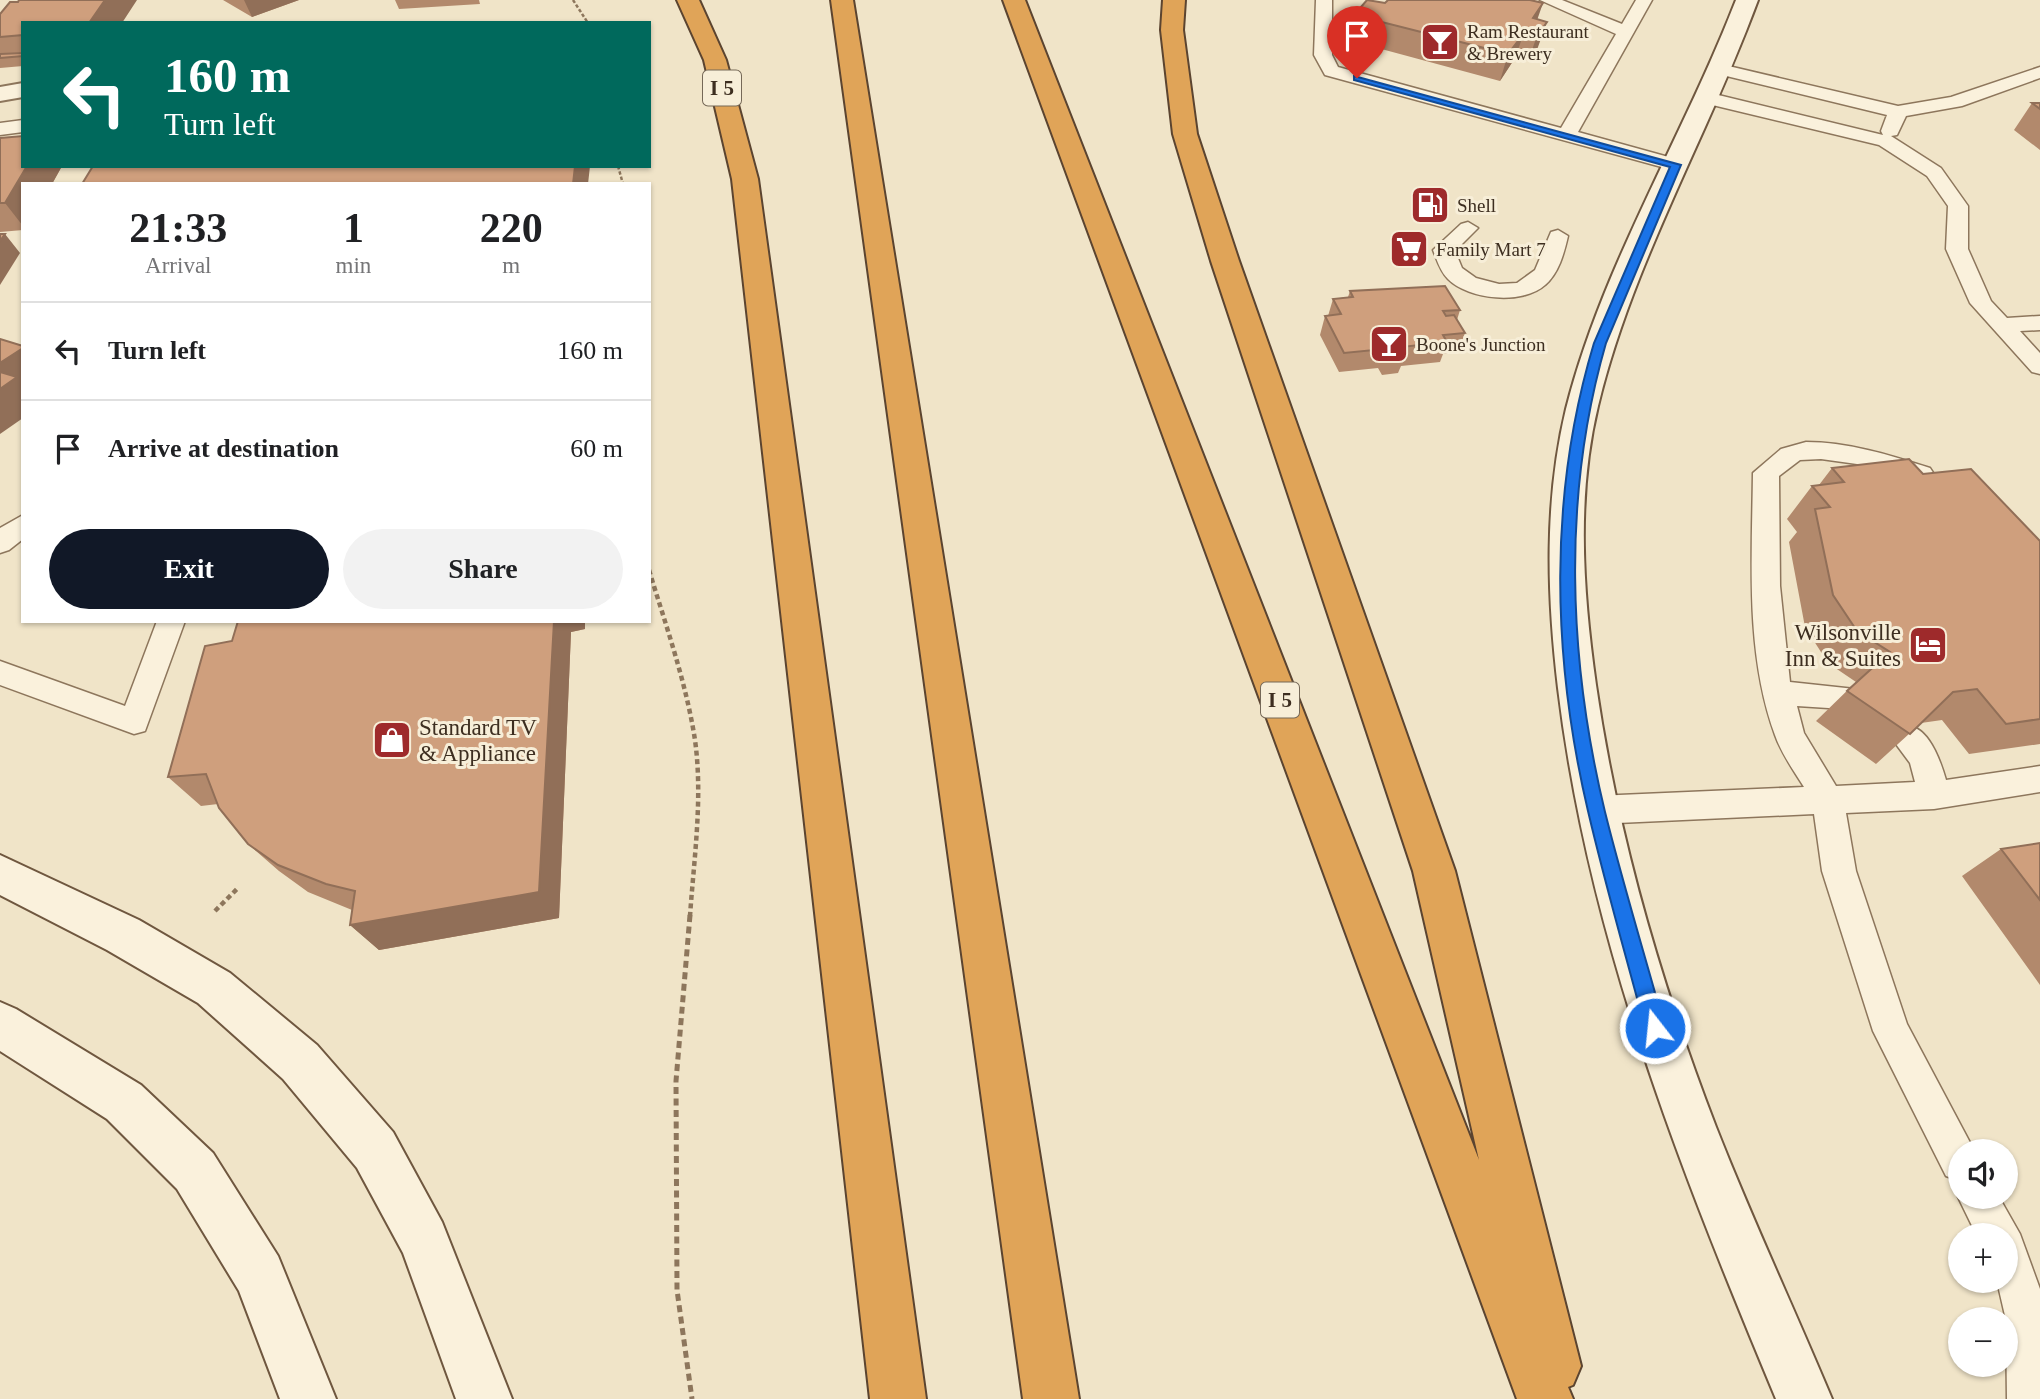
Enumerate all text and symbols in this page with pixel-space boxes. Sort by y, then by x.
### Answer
pin [1327,6,1387,78]
icon: arrive [1338,17,1376,55]
bar icon: Ram Restaurant & Brewery [1419,21,1461,63]
place label: Ram Restaurant & Brewery [1467,21,1590,64]
text: 160 m [164,48,291,103]
icon: left [49,49,140,140]
road number: I 5 [703,70,741,106]
text: Turn left [164,106,276,142]
fuel station icon: Shell [1409,184,1451,226]
place label: Shell [1457,195,1496,216]
text: 21:33 [129,205,227,251]
text: 1 [343,205,364,251]
text: 220 [480,205,543,251]
supermarket icon: Family Mart 7 [1388,228,1430,270]
place label: Family Mart 7 [1436,239,1546,260]
text: Arrival [145,253,212,278]
text: min [336,253,371,278]
text: m [502,253,520,278]
bar icon: Boone's Junction [1368,323,1410,365]
icon: left [49,332,87,370]
place label: Boone's Junction [1416,334,1546,355]
text: Turn left [108,336,206,365]
text: 160 m [557,336,623,365]
icon: arrive [49,430,87,468]
text: Arrive at destination [108,434,339,463]
text: 60 m [570,434,623,463]
button: Exit [49,529,329,609]
button: Share [343,529,623,609]
place label: Wilsonville Inn & Suites [1785,620,1901,671]
hotel icon: Wilsonville Inn & Suites [1907,624,1949,666]
road number: I 5 [1261,682,1299,718]
place label: Standard TV & Appliance [419,715,537,766]
shop icon: Standard TV & Appliance [371,719,413,761]
position arrow [1618,991,1692,1065]
map controls [1948,1139,2018,1377]
button: sound [1948,1139,2018,1209]
button: + [1948,1223,2018,1293]
button: − [1948,1307,2018,1377]

